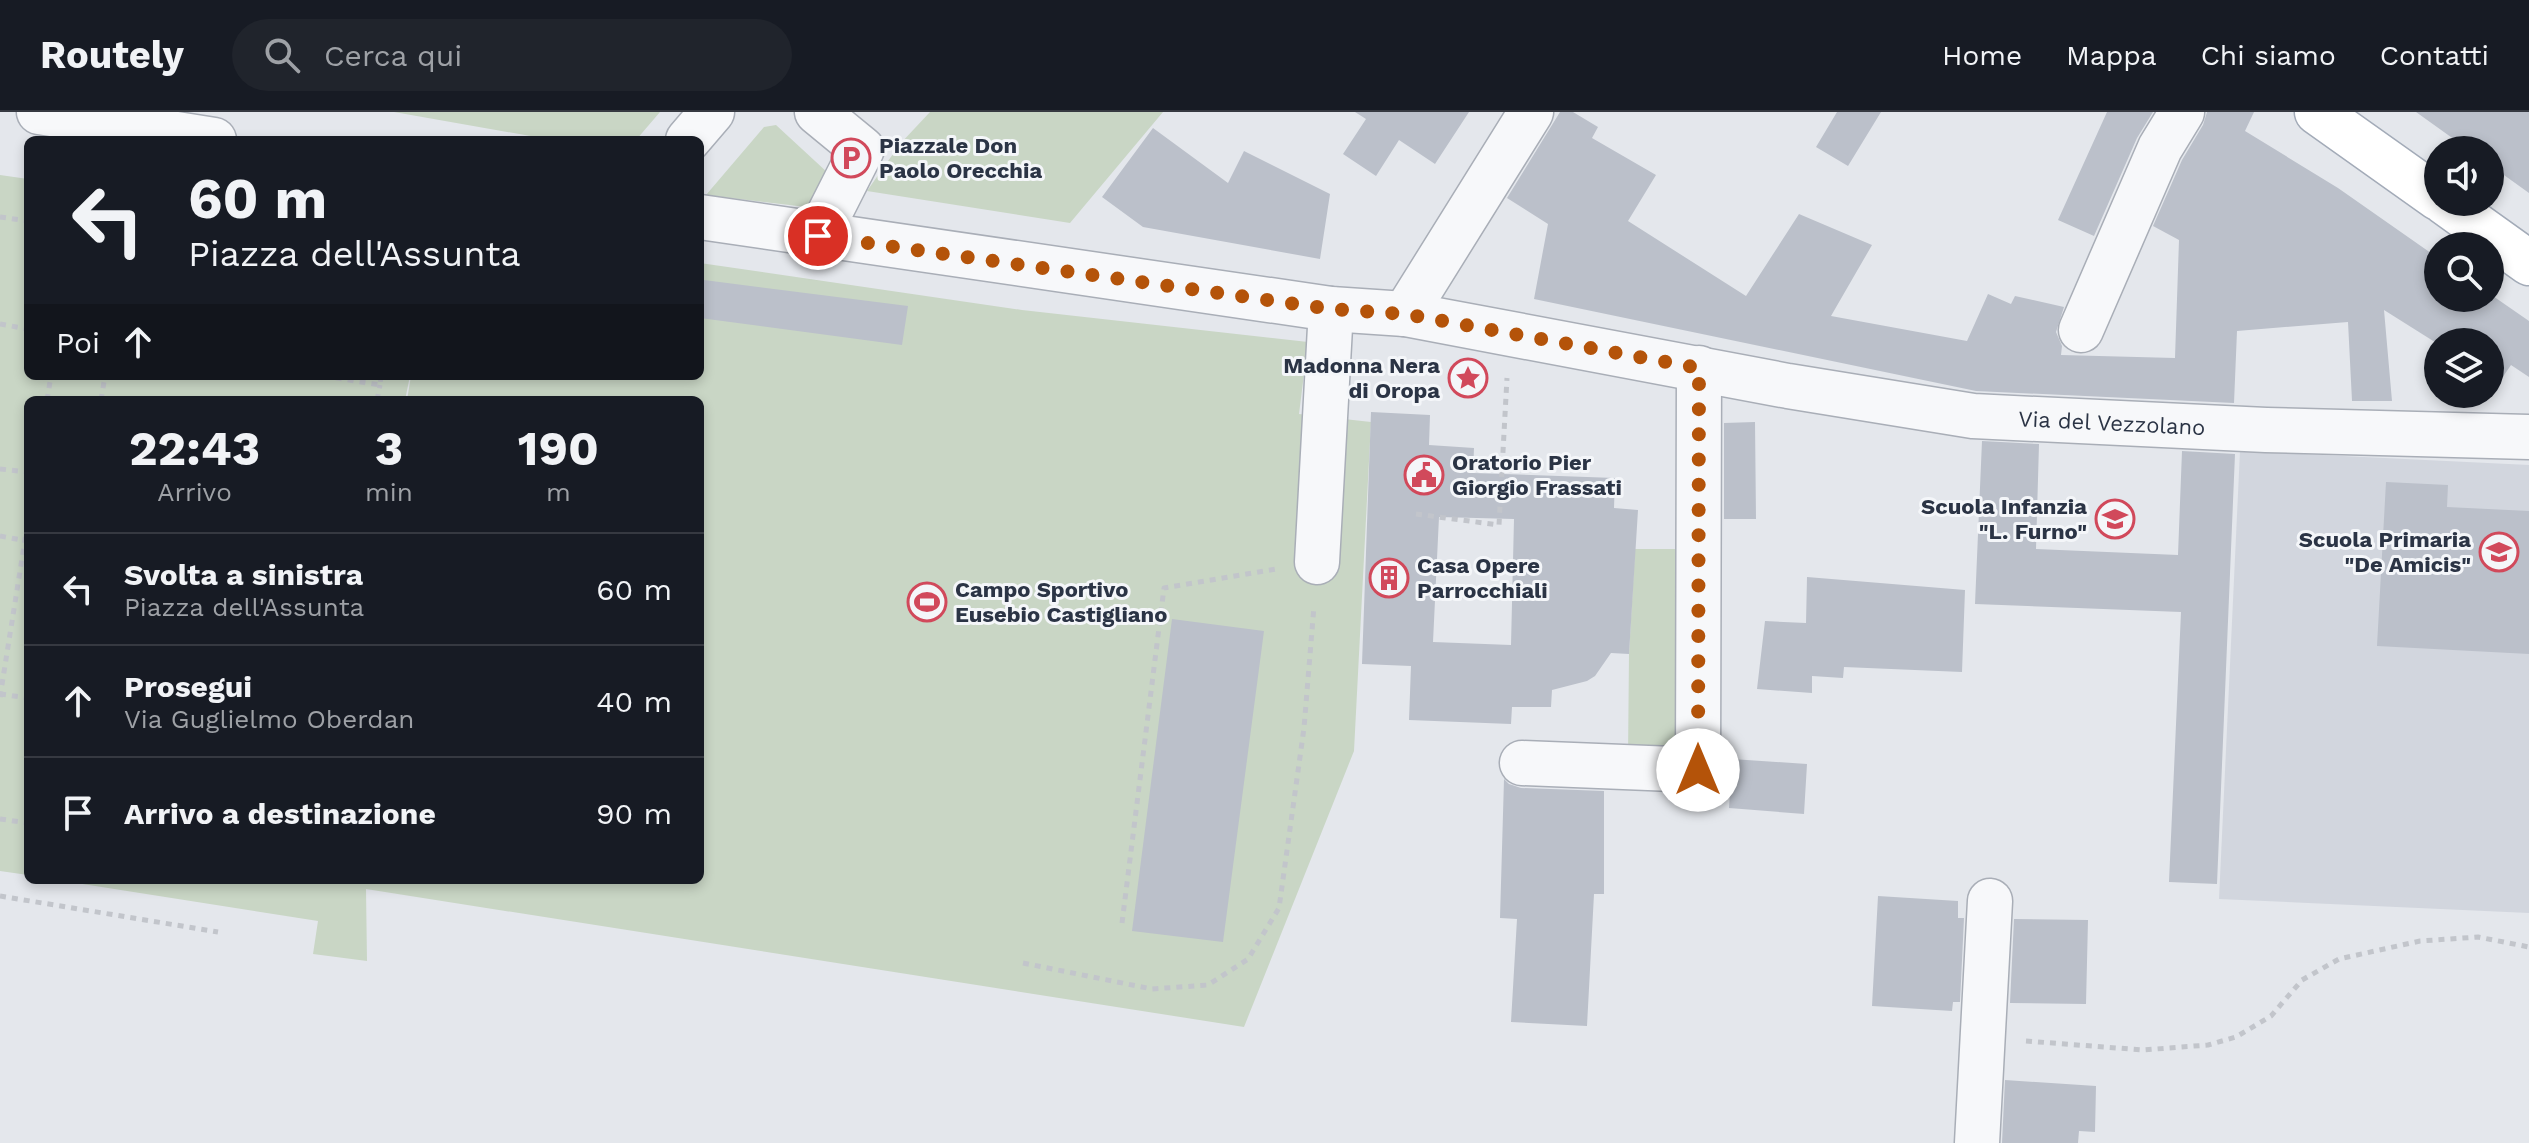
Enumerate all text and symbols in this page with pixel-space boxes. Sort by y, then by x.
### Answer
search box [232,19,792,91]
text: Routely [40,33,184,77]
icon: search [260,33,304,77]
text: Cerca qui [324,38,462,73]
text: Home [1942,39,2022,72]
text: Mappa [2066,39,2157,72]
text: Chi siamo [2201,39,2336,72]
text: Contatti [2380,39,2489,72]
place label: Piazzale Don Paolo Orecchia [879,133,1042,183]
map controls [2424,136,2504,408]
button: sound [2424,136,2504,216]
parking icon: Piazzale Don Paolo Orecchia [830,137,872,179]
text: 60 m [188,166,327,232]
icon: left [56,168,160,272]
pin [784,202,852,270]
icon: arrive [796,214,840,258]
button: search [2424,232,2504,312]
text: Piazza dell'Assunta [188,233,521,275]
icon: ahead [116,320,160,364]
text: Poi [56,325,100,360]
button: layers [2424,328,2504,408]
place label: Madonna Nera di Oropa [1283,353,1440,403]
place icon: Madonna Nera di Oropa [1447,357,1489,399]
street label: Via del Vezzolano [2018,406,2206,440]
text: 22:43 [129,420,260,477]
text: 3 [375,420,403,477]
text: 190 [518,420,599,477]
place label: Oratorio Pier Giorgio Frassati [1452,450,1622,500]
public building icon: Oratorio Pier Giorgio Frassati [1403,454,1445,496]
text: Arrivo [157,477,232,507]
text: min [365,477,413,507]
text: m [546,477,571,507]
place label: Scuola Infanzia "L. Furno" [1921,494,2087,544]
school or university icon: Scuola Infanzia "L. Furno" [2094,498,2136,540]
place label: Scuola Primaria "De Amicis" [2299,527,2471,577]
school or university icon: Scuola Primaria "De Amicis" [2478,531,2520,573]
place label: Casa Opere Parrocchiali [1417,553,1548,603]
text: Svolta a sinistra [124,557,363,592]
building icon: Casa Opere Parrocchiali [1368,557,1410,599]
icon: left [56,567,100,611]
text: 60 m [596,572,672,607]
place label: Campo Sportivo Eusebio Castigliano [955,577,1167,627]
sports icon: Campo Sportivo Eusebio Castigliano [906,581,948,623]
text: Piazza dell'Assunta [124,592,364,622]
text: Prosegui [124,669,252,704]
icon: ahead [56,679,100,723]
text: 40 m [596,684,672,719]
text: Via Guglielmo Oberdan [124,704,414,734]
position arrow [1656,728,1740,812]
icon: arrive [56,791,100,835]
text: Arrivo a destinazione [124,796,436,831]
text: 90 m [596,796,672,831]

